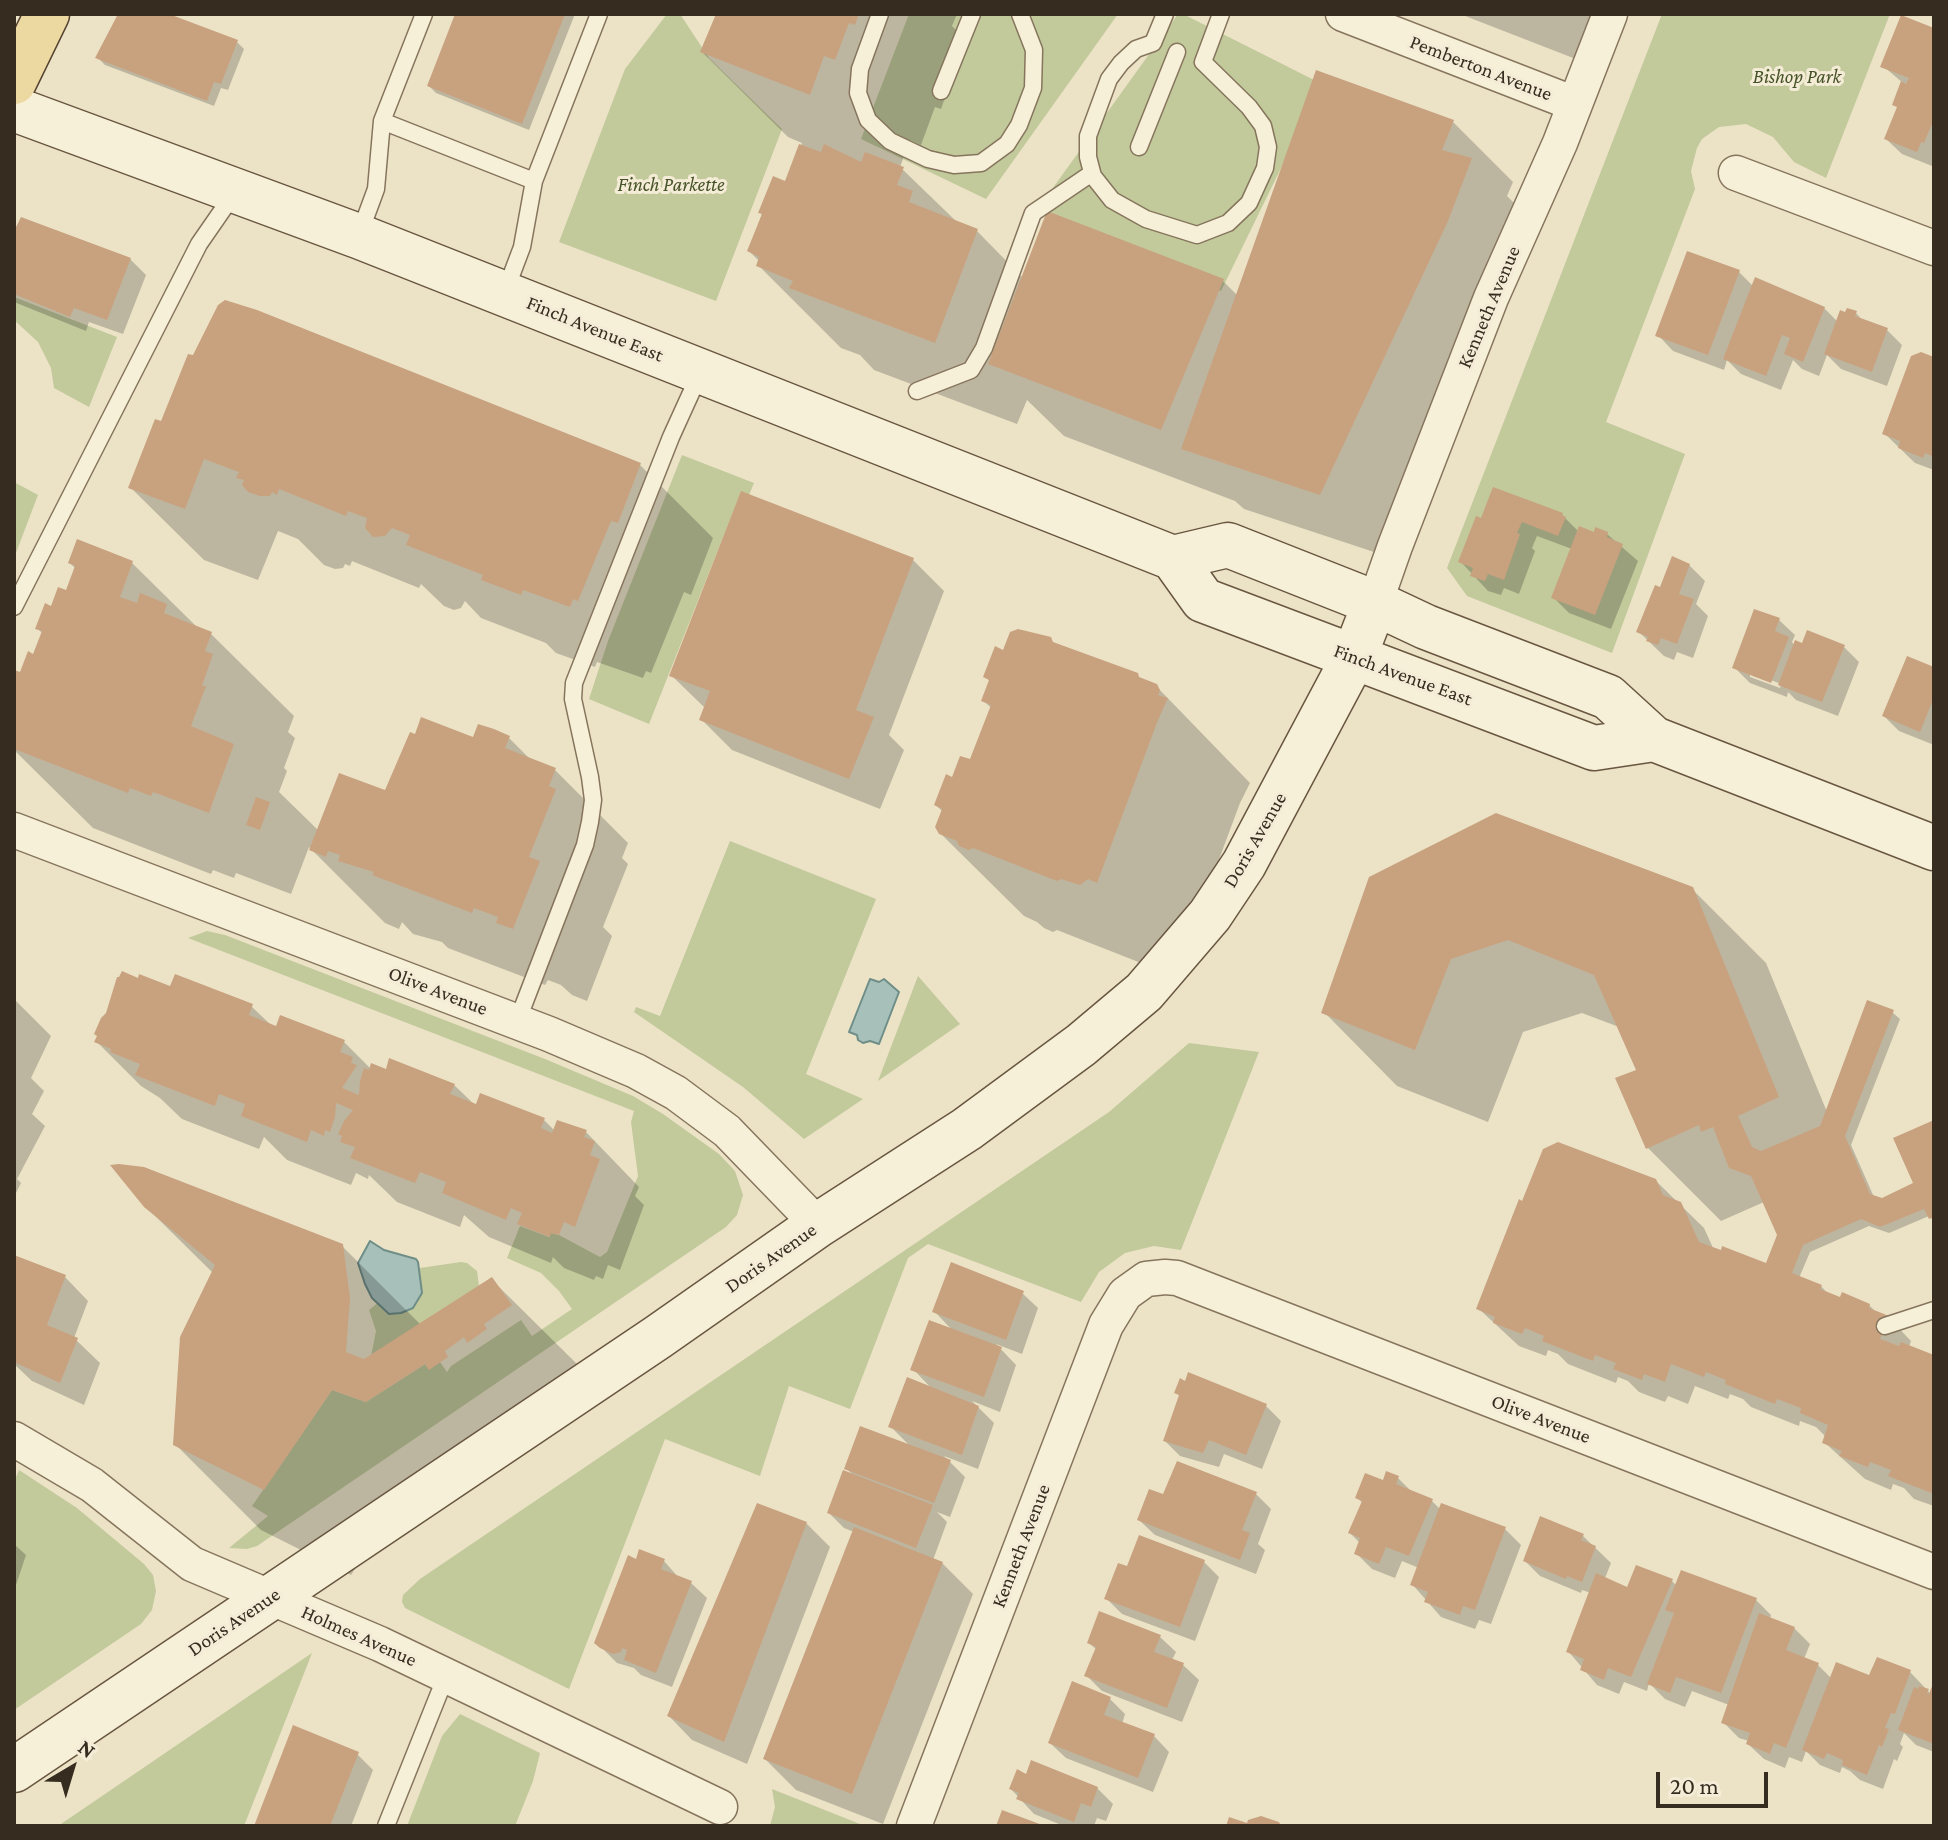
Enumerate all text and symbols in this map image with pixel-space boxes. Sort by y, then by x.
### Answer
street label: Pemberton Avenue [1406,30,1556,106]
park label: Bishop Park [1753,65,1841,89]
park label: Finch Parkette [617,173,725,197]
street label: Kenneth Avenue [1452,242,1526,372]
street label: Finch Avenue East [523,291,667,367]
street label: Finch Avenue East [1330,639,1476,711]
street label: Doris Avenue [1218,788,1292,892]
street label: Olive Avenue [385,961,491,1021]
street label: Doris Avenue [721,1218,821,1298]
street label: Olive Avenue [1488,1389,1594,1449]
street label: Kenneth Avenue [986,1481,1056,1611]
street label: Doris Avenue [183,1582,285,1662]
street label: Holmes Avenue [298,1600,420,1672]
north arrow [32,1728,112,1808]
text: N [73,1734,101,1763]
scale bar [1660,1756,1772,1806]
text: 20 m [1670,1772,1719,1799]

